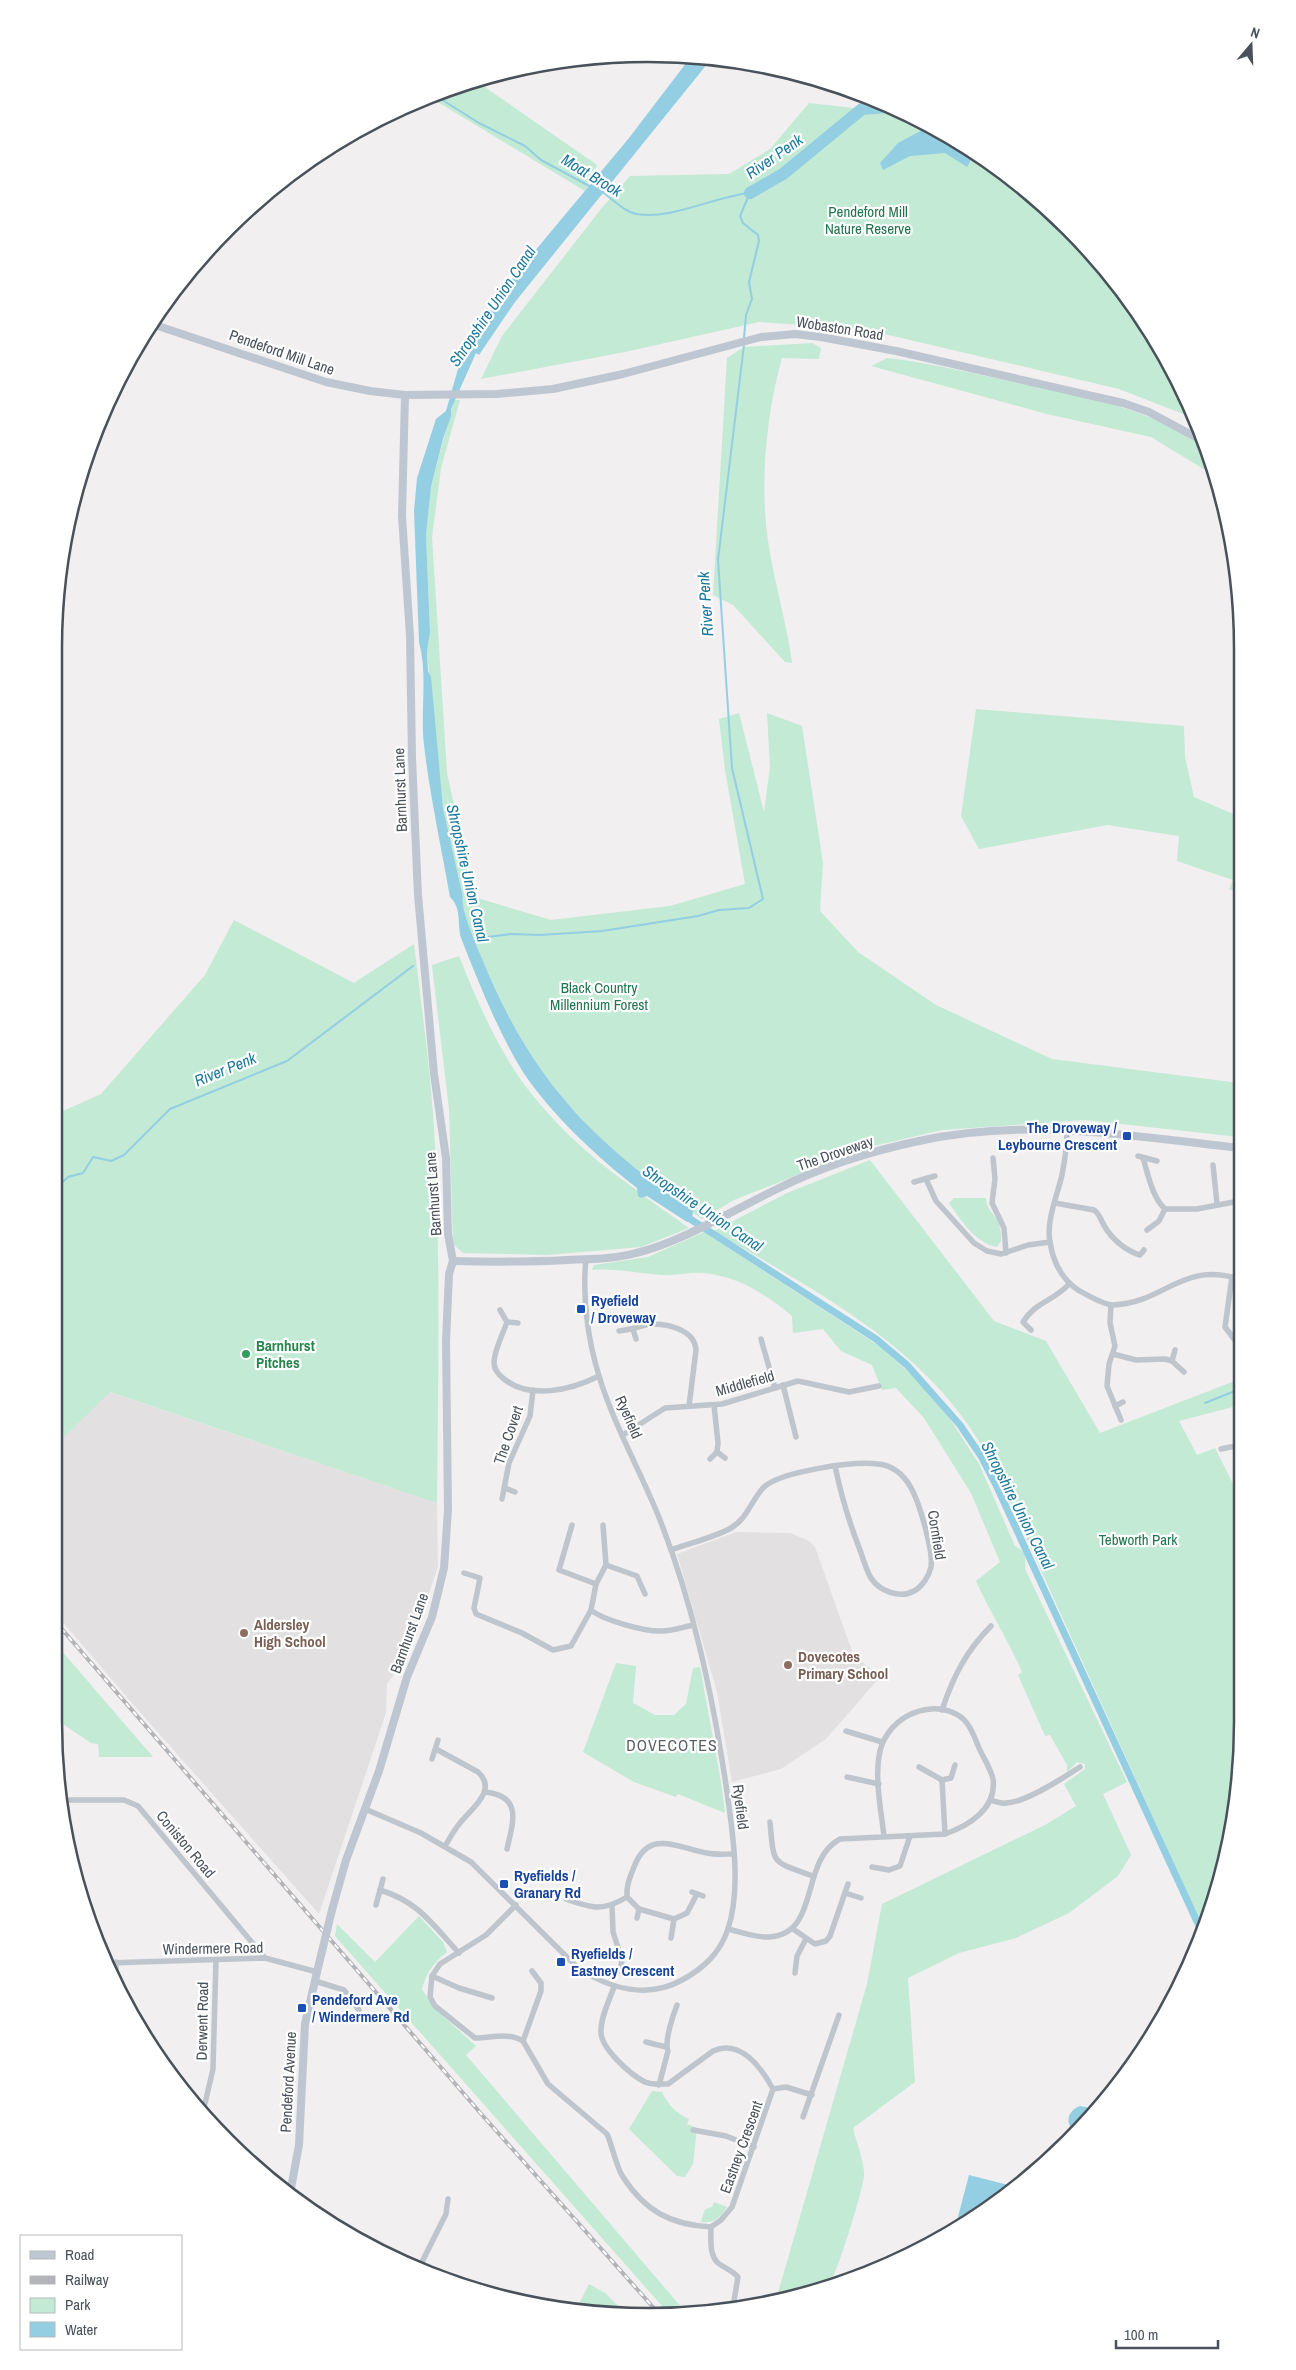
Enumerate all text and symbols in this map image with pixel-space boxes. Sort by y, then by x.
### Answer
north arrow [1226,20,1276,70]
text: N [1248,23,1262,43]
water label: River Penk [741,128,807,184]
water label: Moat Brook [558,148,627,202]
park label: Pendeford Mill Nature Reserve [825,201,911,239]
water label: Shropshire Union Canal [444,241,541,371]
street label: Wobaston Road [795,311,885,345]
street label: Pendeford Mill Lane [227,324,338,380]
water label: River Penk [692,570,718,637]
street label: Barnhurst Lane [388,747,412,832]
water label: Shropshire Union Canal [441,802,495,945]
park label: Black Country Millennium Forest [550,977,648,1015]
water label: River Penk [191,1046,260,1091]
place label: The Droveway / Leybourne Crescent [998,1117,1118,1155]
street label: The Droveway [794,1130,877,1176]
marker: The Droveway / Leybourne Crescent [1121,1130,1133,1142]
street label: Barnhurst Lane [420,1151,446,1237]
water label: Shropshire Union Canal [638,1160,768,1257]
place label: Ryefield / Droveway [591,1290,656,1328]
marker: Ryefield / Droveway [575,1303,587,1315]
place label: Barnhurst Pitches [256,1335,315,1373]
marker: Barnhurst Pitches [240,1348,252,1360]
street label: Middlefield [713,1365,777,1401]
street label: Ryefield [610,1392,648,1442]
street label: The Covert [488,1402,528,1467]
water label: Shropshire Union Canal [976,1437,1060,1574]
street label: Cornfield [923,1509,951,1561]
park label: Tebworth Park [1099,1529,1178,1550]
street label: Barnhurst Lane [385,1590,433,1676]
place label: Aldersley High School [254,1614,326,1652]
marker: Aldersley High School [238,1627,250,1639]
place label: Dovecotes Primary School [798,1646,888,1684]
marker: Dovecotes Primary School [782,1659,794,1671]
district label: DOVECOTES [626,1734,718,1756]
street label: Ryefield [728,1783,754,1831]
street label: Coniston Road [152,1806,220,1882]
place label: Ryefields / Granary Rd [514,1865,581,1903]
marker: Ryefields / Granary Rd [498,1878,510,1890]
street label: Windermere Road [163,1937,263,1959]
place label: Ryefields / Eastney Crescent [571,1943,674,1981]
marker: Ryefields / Eastney Crescent [555,1956,567,1968]
street label: Derwent Road [191,1982,213,2060]
place label: Pendeford Ave / Windermere Rd [312,1989,410,2027]
marker: Pendeford Ave / Windermere Rd [296,2002,308,2014]
street label: Pendeford Avenue [275,2031,301,2133]
street label: Eastney Crescent [715,2097,768,2196]
legend [20,2235,182,2350]
text: Road [65,2244,94,2265]
text: Railway [65,2269,110,2290]
text: Park [65,2294,91,2315]
scale bar [1116,2318,1218,2350]
text: Water [65,2319,97,2340]
text: 100 m [1124,2324,1158,2345]

